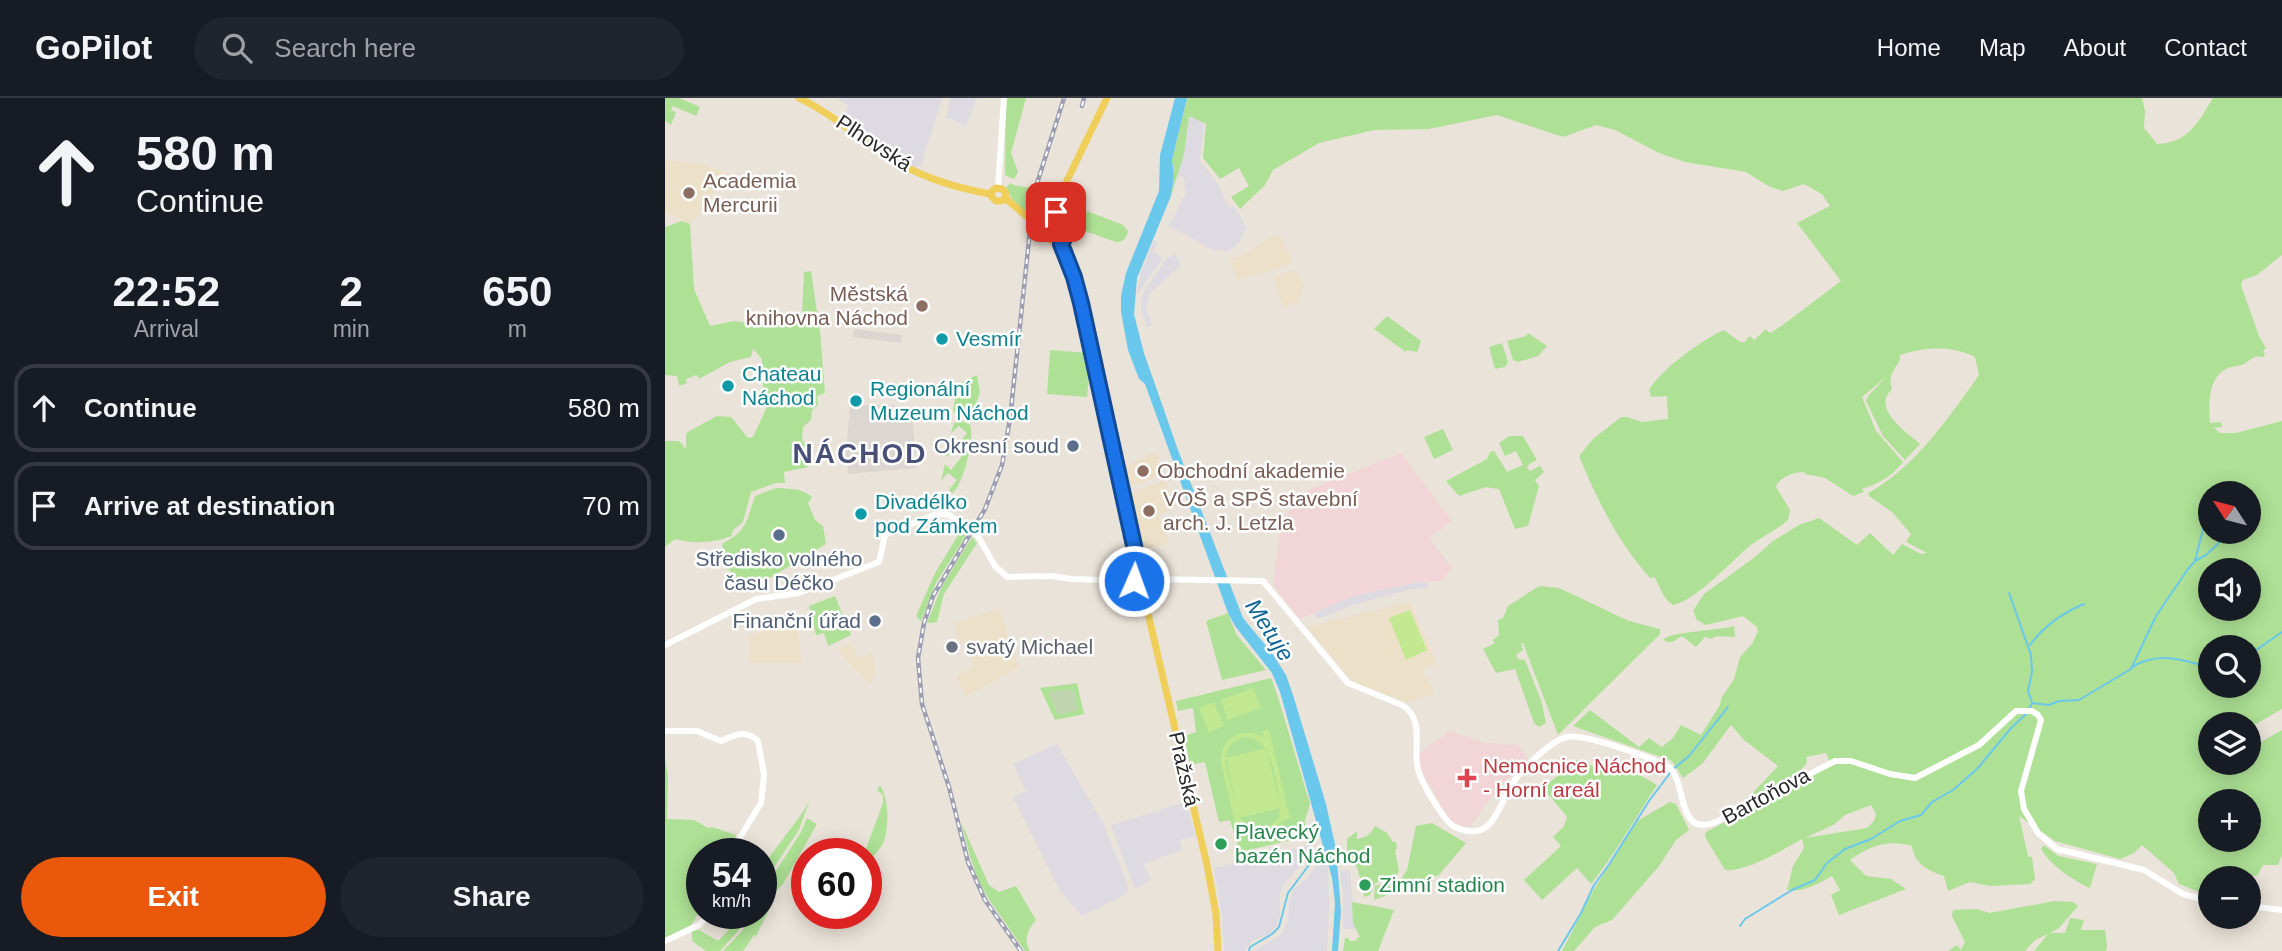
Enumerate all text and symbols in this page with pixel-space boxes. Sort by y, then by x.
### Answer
search box [194,17,684,80]
text: GoPilot [35,29,152,66]
icon: search [218,29,256,67]
text: Search here [274,33,416,63]
text: Home [1877,34,1941,61]
text: Map [1979,34,2026,61]
text: About [2064,34,2126,61]
text: Contact [2164,34,2247,61]
street label: Plhovská [832,110,917,176]
icon: ahead [21,126,112,217]
text: 580 m [136,126,275,180]
place label: Academia Mercurii [703,169,797,216]
pin [1026,182,1086,242]
text: Continue [136,183,264,219]
marker: Academia Mercurii [681,185,697,201]
icon: arrive [1037,193,1075,231]
text: 22:52 [113,268,220,315]
text: 2 [339,268,363,315]
text: 650 [482,268,552,315]
place label: Městská knihovna Náchod [746,282,908,329]
marker: Městská knihovna Náchod [914,298,930,314]
text: Arrival [134,316,199,342]
text: min [333,316,370,342]
text: m [508,316,527,342]
place label: Vesmír [956,327,1021,350]
marker: Vesmír [934,331,950,347]
place label: Chateau Náchod [742,362,821,409]
place label: Regionální Muzeum Náchod [870,377,1029,424]
marker: Chateau Náchod [720,378,736,394]
icon: ahead [25,389,63,427]
text: Continue [84,393,197,423]
text: 580 m [568,393,640,423]
marker: Regionální Muzeum Náchod [848,393,864,409]
place label: Okresní soud [934,434,1059,457]
district label: NÁCHOD [793,438,927,469]
marker: Okresní soud [1065,438,1081,454]
place label: Obchodní akademie [1157,459,1345,482]
marker: Obchodní akademie [1135,463,1151,479]
north arrow [2198,481,2261,544]
map controls [2198,481,2261,929]
icon: arrive [25,487,63,525]
place label: VOŠ a SPŠ stavební arch. J. Letzla [1163,487,1358,534]
place label: Divadélko pod Zámkem [875,490,998,537]
text: Arrive at destination [84,491,335,521]
text: 70 m [582,491,640,521]
marker: VOŠ a SPŠ stavební arch. J. Letzla [1141,503,1157,519]
marker: Divadélko pod Zámkem [853,506,869,522]
marker: Středisko volného času Déčko [771,527,787,543]
position arrow [1097,544,1171,618]
place label: Středisko volného času Déčko [696,547,862,594]
button: sound [2198,558,2261,621]
water label: Metuje [1240,594,1300,666]
place label: Finanční úřad [733,609,861,632]
marker: Finanční úřad [867,613,883,629]
place label: svatý Michael [966,635,1093,658]
button: search [2198,635,2261,698]
marker: svatý Michael [944,639,960,655]
button: layers [2198,712,2261,775]
street label: Pražská [1165,729,1204,809]
place label: Nemocnice Náchod - Horní areál [1483,754,1666,801]
street label: Bartoňova [1718,763,1814,828]
marker: Nemocnice Náchod - Horní areál [1457,768,1477,788]
button: + [2198,789,2261,852]
place label: Plavecký bazén Náchod [1235,820,1370,867]
marker: Plavecký bazén Náchod [1213,836,1229,852]
speed limit sign: 60 [791,838,882,929]
text: 54 [712,855,751,894]
button: Exit [21,857,326,937]
button: Share [340,857,644,937]
button: − [2198,866,2261,929]
place label: Zimní stadion [1379,873,1505,896]
marker: Zimní stadion [1357,877,1373,893]
text: km/h [712,891,751,911]

